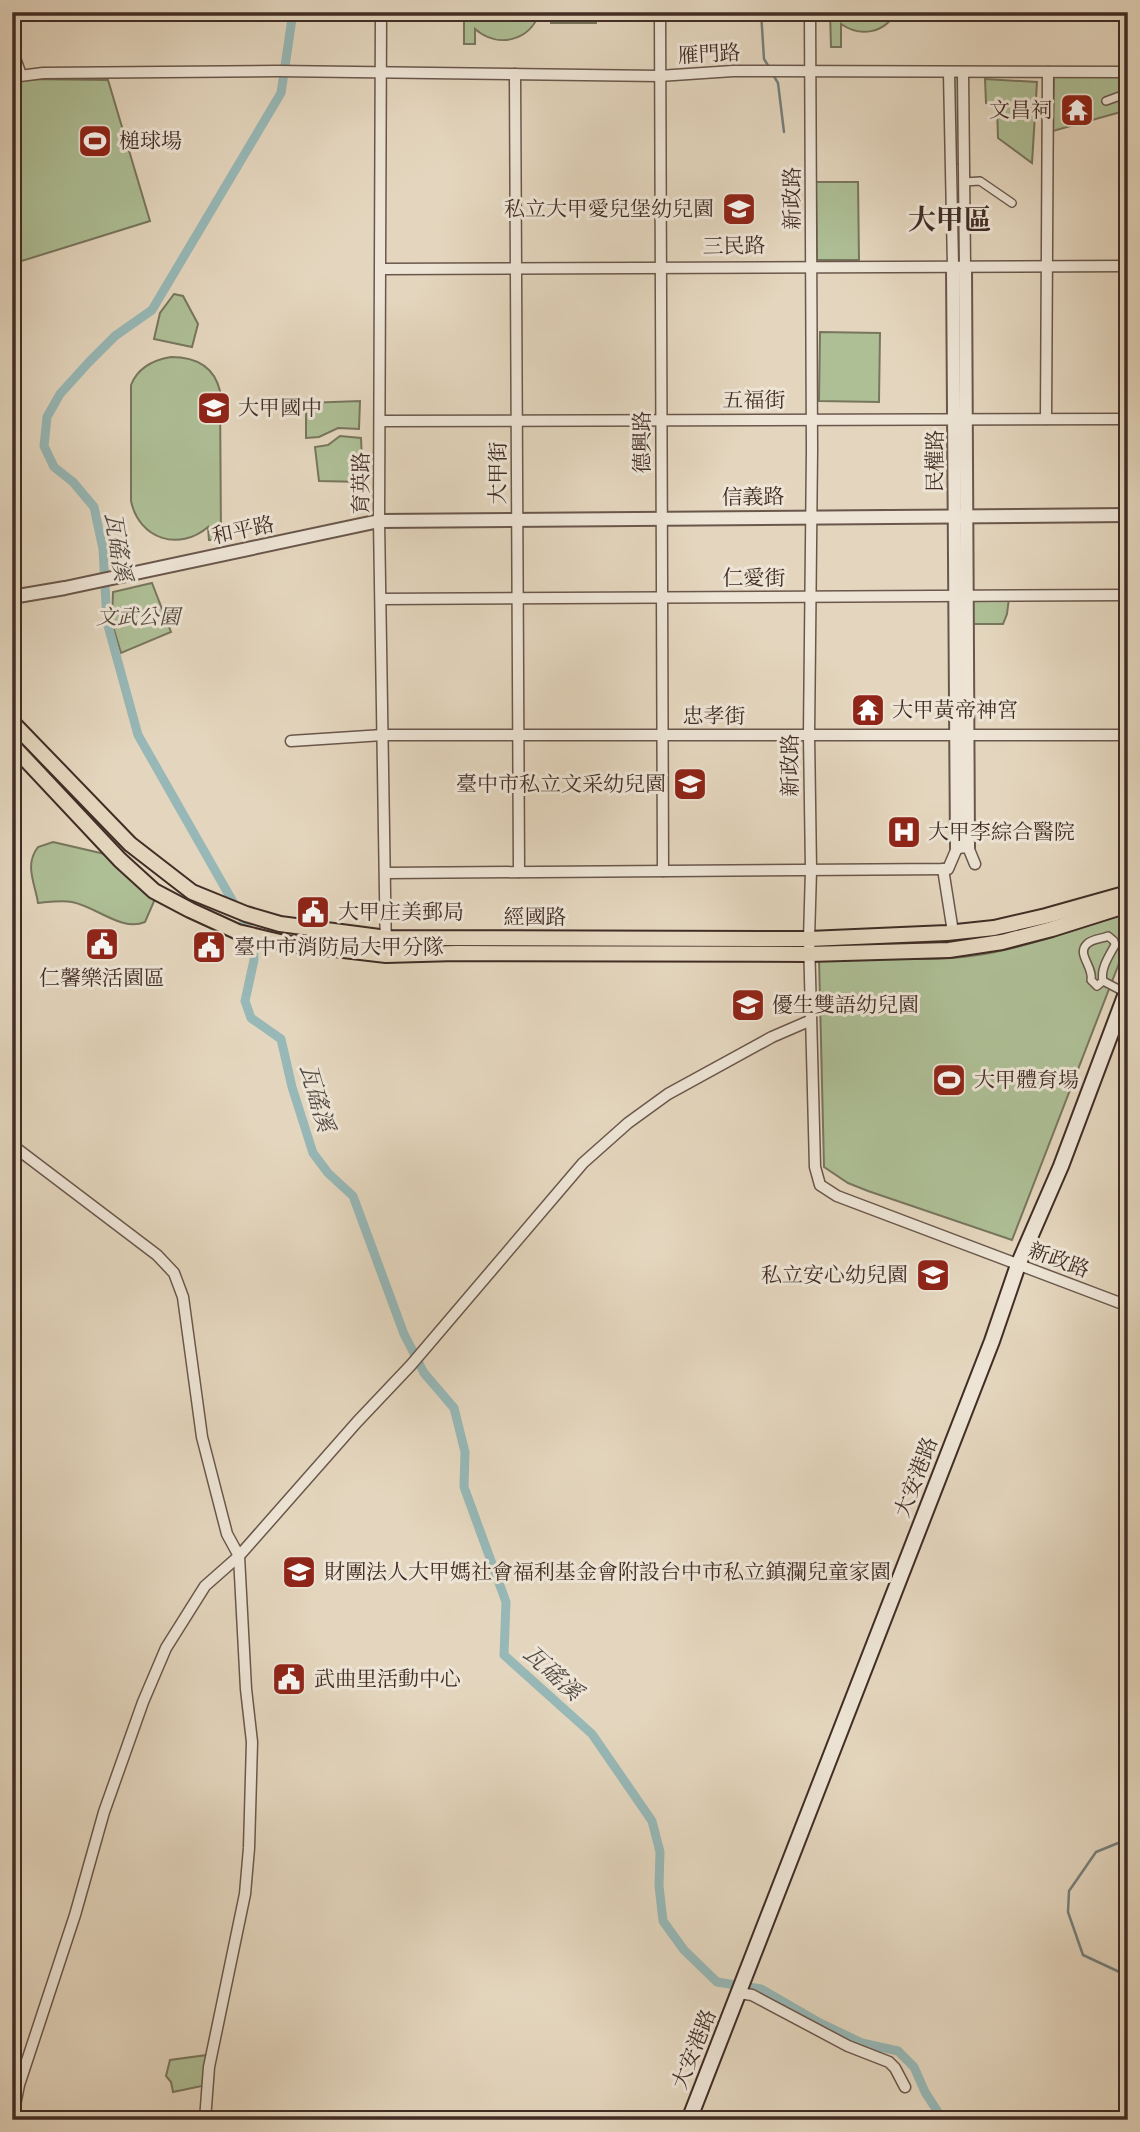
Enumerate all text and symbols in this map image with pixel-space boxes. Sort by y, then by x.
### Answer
street label: 雁門路 [677,40,741,68]
temple icon: 文昌祠 [1058,91,1096,129]
place label: 文昌祠 [989,98,1052,122]
sports icon: 槌球場 [76,122,114,160]
place label: 槌球場 [119,129,182,153]
street label: 新政路 [780,167,804,230]
school or university icon: 私立大甲愛兒堡幼兒園 [720,190,758,228]
place label: 私立大甲愛兒堡幼兒園 [504,197,714,221]
district label: 大甲區 [908,203,992,236]
street label: 三民路 [702,233,766,259]
street label: 五福街 [723,388,786,412]
school or university icon: 大甲國中 [195,389,233,427]
place label: 大甲國中 [238,396,322,420]
street label: 德興路 [630,411,654,474]
street label: 民權路 [923,430,947,493]
street label: 大甲街 [486,442,510,505]
street label: 育英路 [349,452,373,515]
street label: 信義路 [721,484,785,510]
water label: 瓦磘溪 [99,511,137,586]
street label: 和平路 [210,512,276,548]
street label: 仁愛街 [723,566,786,590]
park label: 文武公園 [96,605,183,629]
temple icon: 大甲黃帝神宮 [849,691,887,729]
place label: 大甲黃帝神宮 [892,698,1018,722]
street label: 忠孝街 [683,704,746,728]
street label: 新政路 [778,734,802,797]
school or university icon: 臺中市私立文采幼兒園 [671,765,709,803]
place label: 臺中市私立文采幼兒園 [456,772,666,796]
hospital icon: 大甲李綜合醫院 [885,813,923,851]
place label: 大甲李綜合醫院 [928,820,1075,844]
public building icon: 大甲庄美郵局 [294,893,332,931]
place label: 大甲庄美郵局 [338,900,464,924]
street label: 經國路 [504,905,567,929]
public building icon: 仁馨樂活園區 [83,925,121,963]
public building icon: 臺中市消防局大甲分隊 [190,928,228,966]
place label: 臺中市消防局大甲分隊 [234,935,444,959]
place label: 仁馨樂活園區 [39,966,165,990]
school or university icon: 優生雙語幼兒園 [729,986,767,1024]
place label: 優生雙語幼兒園 [772,993,919,1017]
water label: 瓦磘溪 [295,1061,340,1138]
sports icon: 大甲體育場 [930,1061,968,1099]
place label: 大甲體育場 [974,1068,1079,1092]
street label: 新政路 [1025,1238,1093,1282]
school or university icon: 私立安心幼兒園 [914,1256,952,1294]
place label: 私立安心幼兒園 [761,1263,908,1287]
street label: 大安港路 [890,1433,942,1521]
school or university icon: 財團法人大甲媽社會福利基金會附設台中市私立鎮瀾兒童家園 [280,1553,318,1591]
place label: 財團法人大甲媽社會福利基金會附設台中市私立鎮瀾兒童家園 [324,1560,891,1584]
water label: 瓦磘溪 [518,1640,590,1708]
public building icon: 武曲里活動中心 [270,1660,308,1698]
place label: 武曲里活動中心 [314,1667,461,1691]
street label: 大安港路 [667,2006,721,2092]

